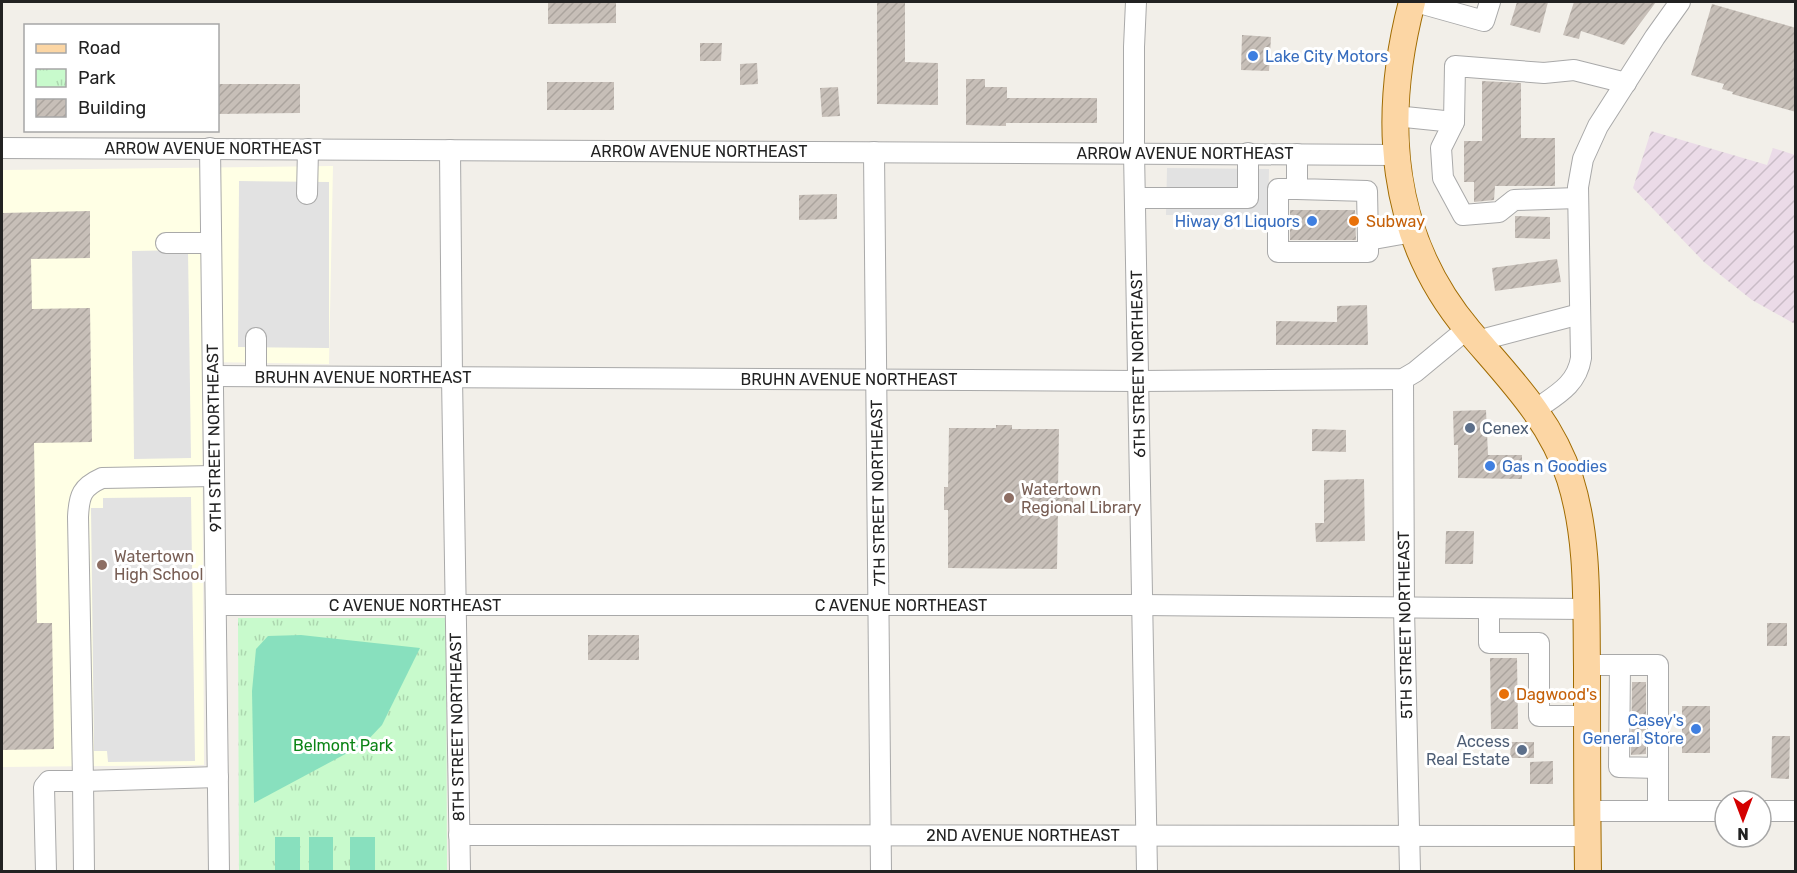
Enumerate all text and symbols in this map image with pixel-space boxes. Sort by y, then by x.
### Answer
legend [24,24,219,132]
text: Road [78,37,121,59]
place label: Lake City Motors [1265,47,1388,66]
marker: Lake City Motors [1246,49,1260,63]
text: Park [78,67,116,89]
text: Building [78,97,146,119]
street label: ARROW AVENUE NORTHEAST [105,139,321,158]
street label: ARROW AVENUE NORTHEAST [591,142,807,161]
street label: ARROW AVENUE NORTHEAST [1077,144,1293,163]
place label: Hiway 81 Liquors [1175,212,1300,231]
place label: Subway [1366,212,1425,231]
marker: Hiway 81 Liquors [1305,214,1319,228]
marker: Subway [1347,214,1361,228]
street label: 6TH STREET NORTHEAST [1127,270,1149,458]
street label: 9TH STREET NORTHEAST [203,344,225,532]
street label: BRUHN AVENUE NORTHEAST [255,368,471,387]
street label: BRUHN AVENUE NORTHEAST [741,370,957,389]
street label: 7TH STREET NORTHEAST [867,399,889,587]
place label: Cenex [1482,419,1529,438]
marker: Cenex [1463,421,1477,435]
place label: Gas n Goodies [1502,457,1607,476]
marker: Gas n Goodies [1483,459,1497,473]
place label: Watertown Regional Library [1021,480,1142,517]
marker: Watertown Regional Library [1002,491,1016,505]
street label: 5TH STREET NORTHEAST [1394,531,1416,719]
place label: Watertown High School [114,547,203,584]
marker: Watertown High School [95,558,109,572]
street label: C AVENUE NORTHEAST [329,596,501,615]
street label: C AVENUE NORTHEAST [815,596,987,615]
street label: 8TH STREET NORTHEAST [446,632,468,822]
place label: Dagwood's [1516,685,1597,704]
marker: Dagwood's [1497,687,1511,701]
place label: Casey's General Store [1583,711,1684,748]
marker: Casey's General Store [1689,722,1703,736]
place label: Access Real Estate [1426,732,1510,769]
park label: Belmont Park [293,736,394,755]
marker: Access Real Estate [1515,743,1529,757]
north arrow [1713,789,1773,849]
text: N [1737,824,1749,843]
street label: 2ND AVENUE NORTHEAST [926,826,1120,845]

